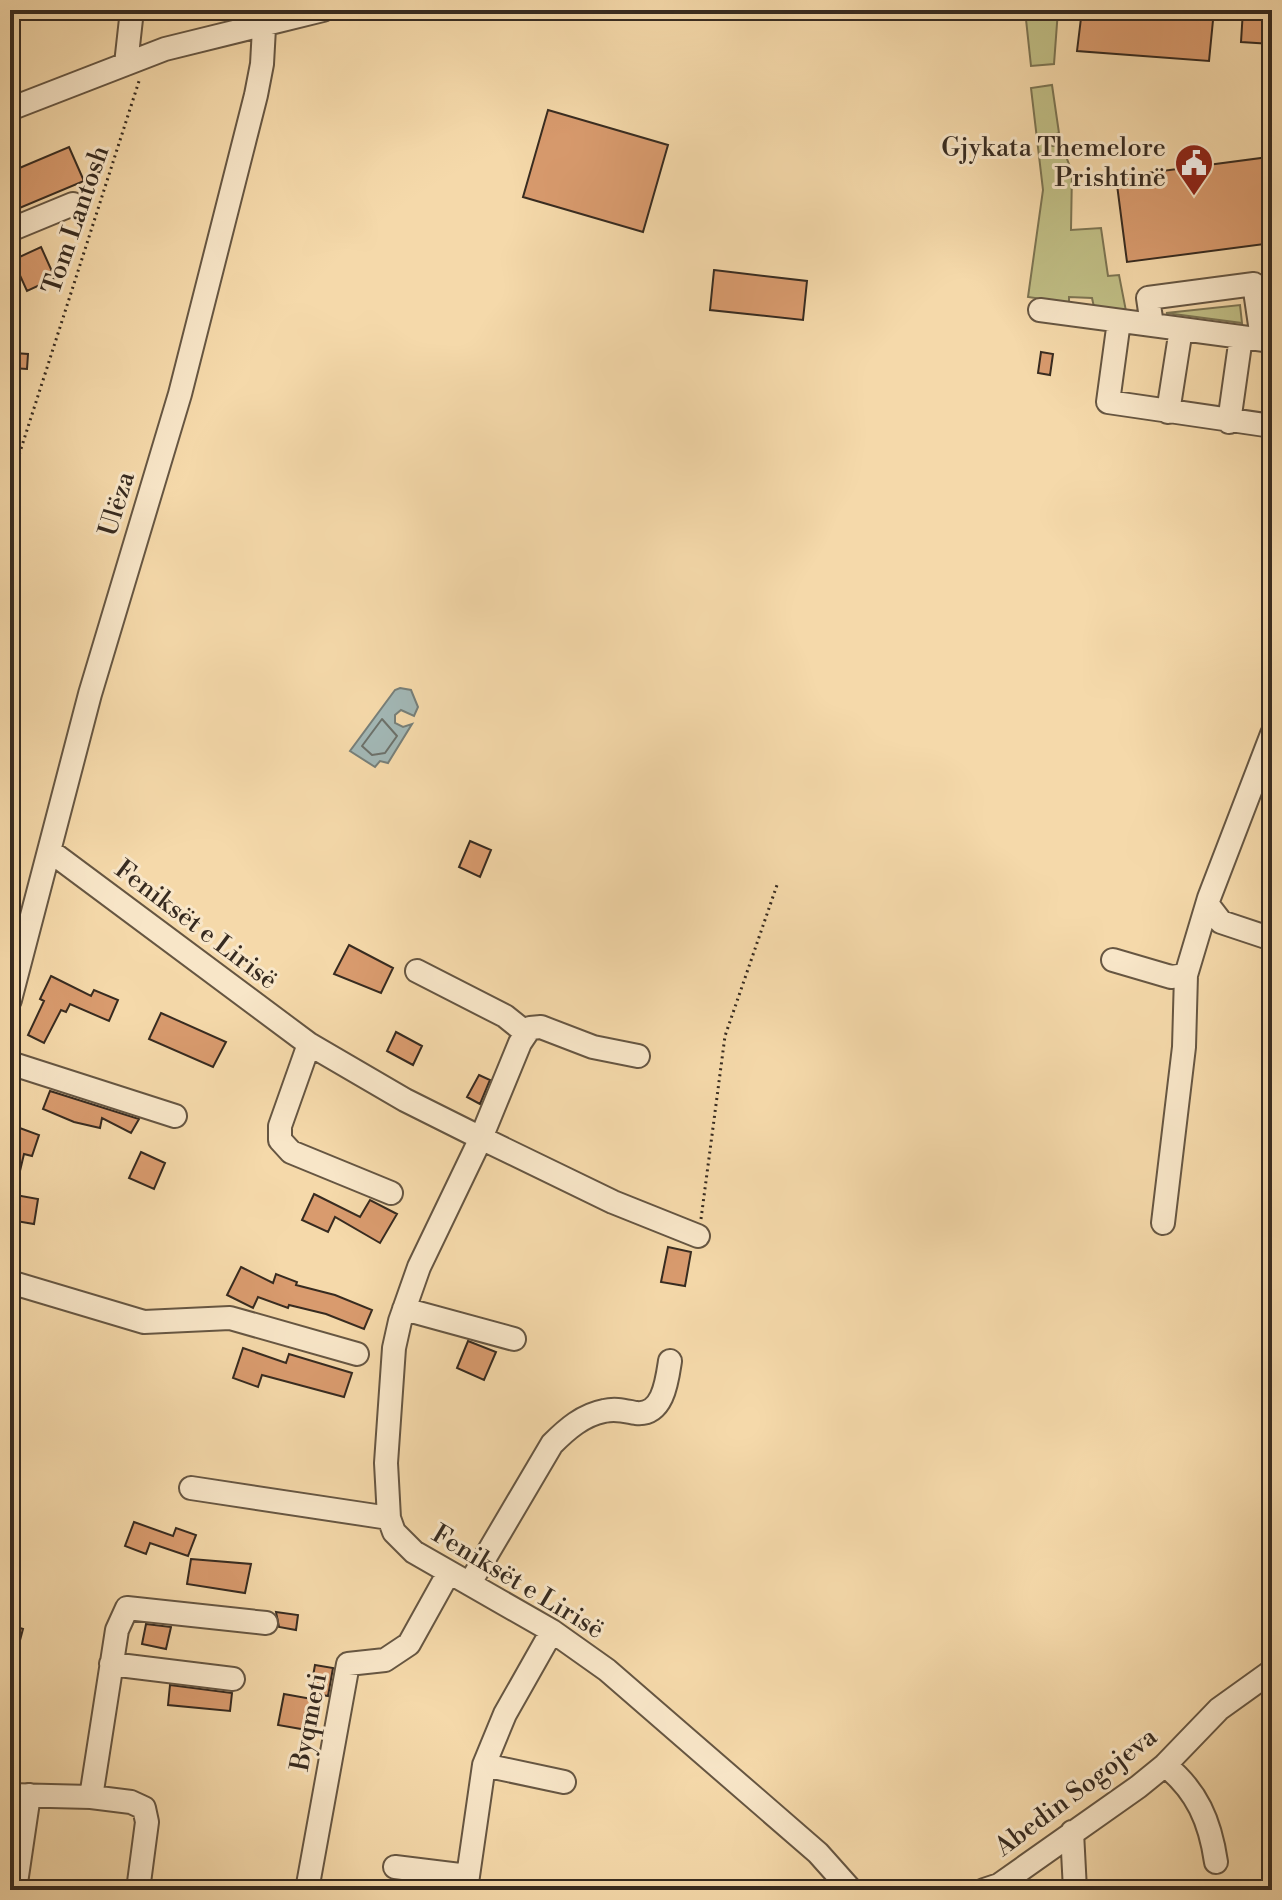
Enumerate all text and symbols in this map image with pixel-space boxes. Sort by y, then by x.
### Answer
place label: Gjykata Themelore Prishtinë [941,132,1166,194]
street label: Tom Lantosh [36,142,116,298]
public building icon: Gjykata Themelore Prishtinë [1173,142,1215,197]
street label: Ulëza [92,467,142,540]
street label: Feniksët e Lirisë [108,853,284,997]
street label: Feniksët e Lirisë [426,1518,610,1646]
street label: Byqmeti [284,1670,334,1775]
street label: Abedin Sogojeva [988,1720,1164,1864]

